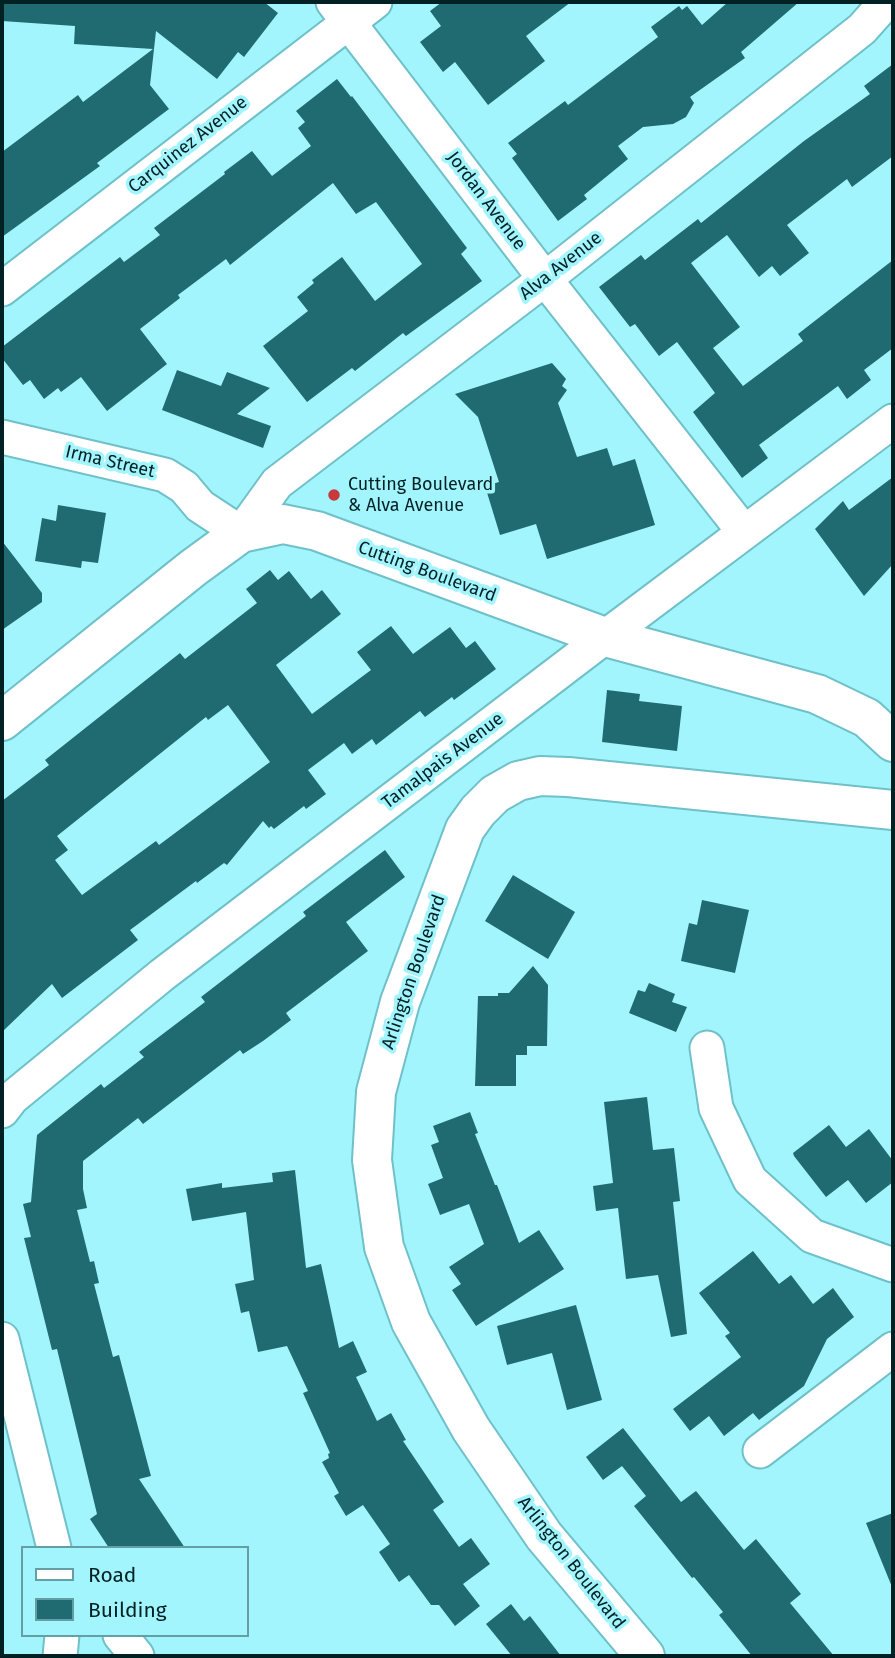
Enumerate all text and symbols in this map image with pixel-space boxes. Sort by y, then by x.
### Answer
street label: Carquinez Avenue [124,92,252,198]
street label: Jordan Avenue [442,147,530,255]
street label: Alva Avenue [516,227,606,305]
street label: Irma Street [63,441,157,483]
place label: Cutting Boulevard & Alva Avenue [348,474,493,516]
marker: Cutting Boulevard & Alva Avenue [326,487,342,503]
street label: Cutting Boulevard [355,537,499,607]
street label: Tamalpais Avenue [378,708,508,814]
street label: Arlington Boulevard [377,892,451,1052]
street label: Arlington Boulevard [513,1493,629,1633]
legend [21,1546,248,1637]
text: Road [88,1562,136,1588]
text: Building [88,1597,167,1623]

